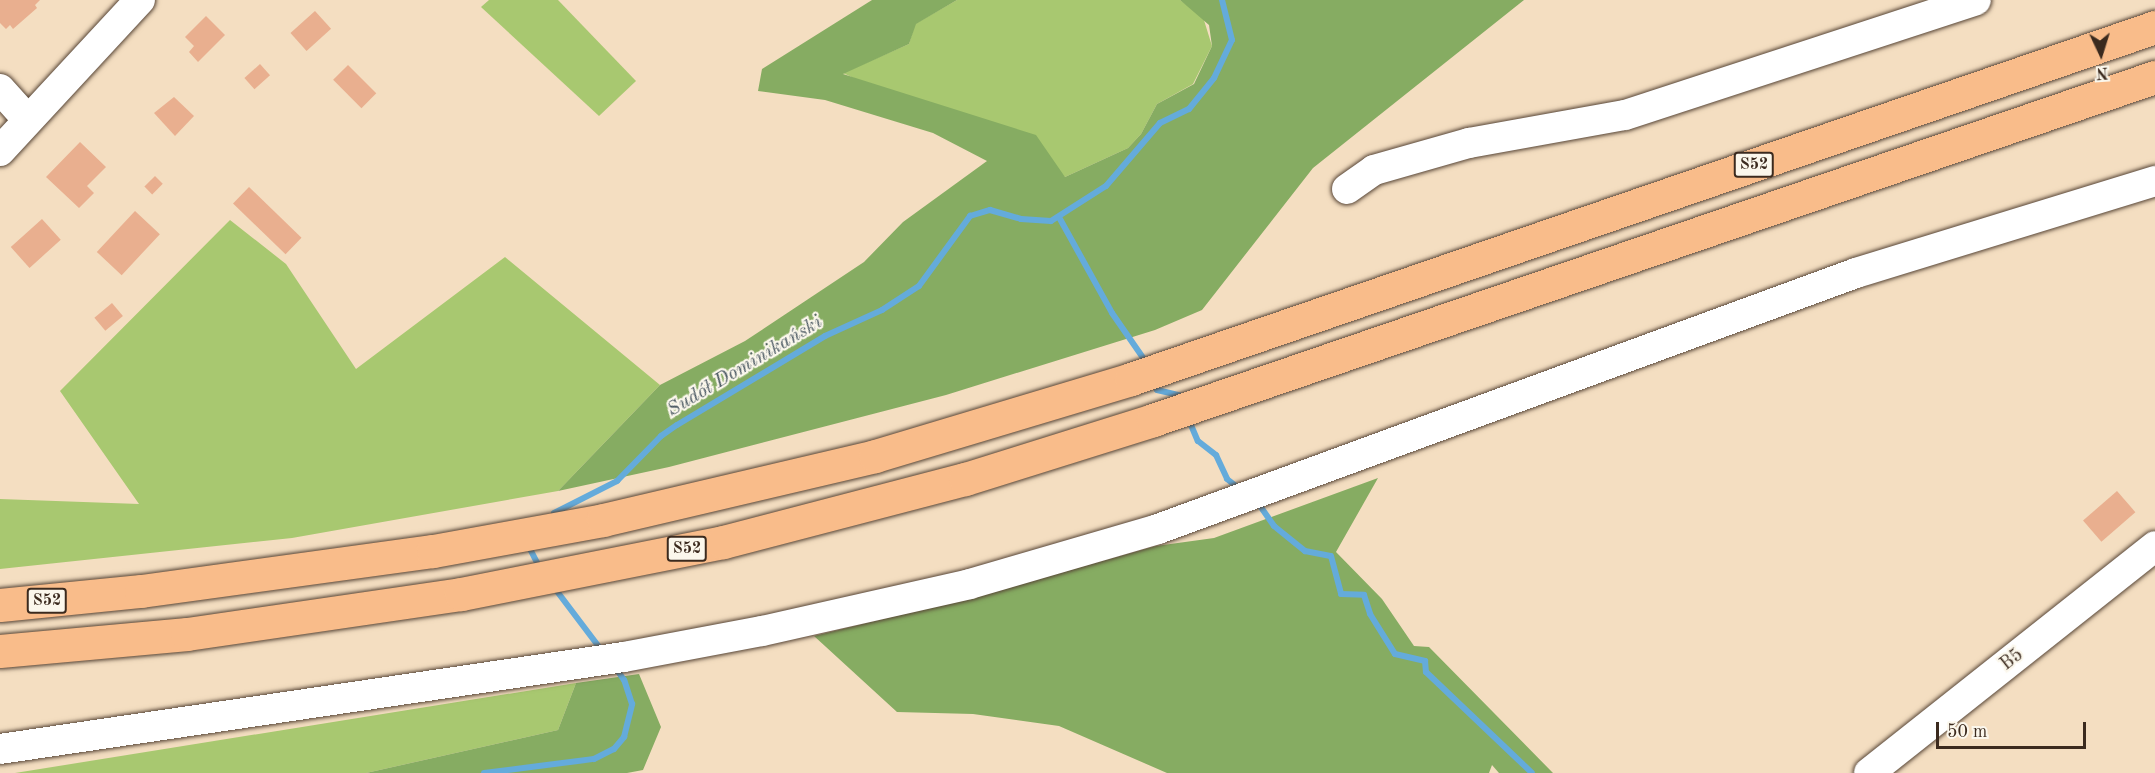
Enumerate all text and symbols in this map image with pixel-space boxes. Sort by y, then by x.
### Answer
north arrow [2071,24,2131,84]
text: N [2096,64,2109,80]
road number: S52 [1733,152,1775,178]
water label: Sudół Dominikański [663,311,827,423]
road number: S52 [666,536,708,562]
road number: S52 [26,588,68,614]
street label: B5 [1996,644,2028,676]
scale bar [1939,710,2089,748]
text: 50 m [1947,723,1987,741]

